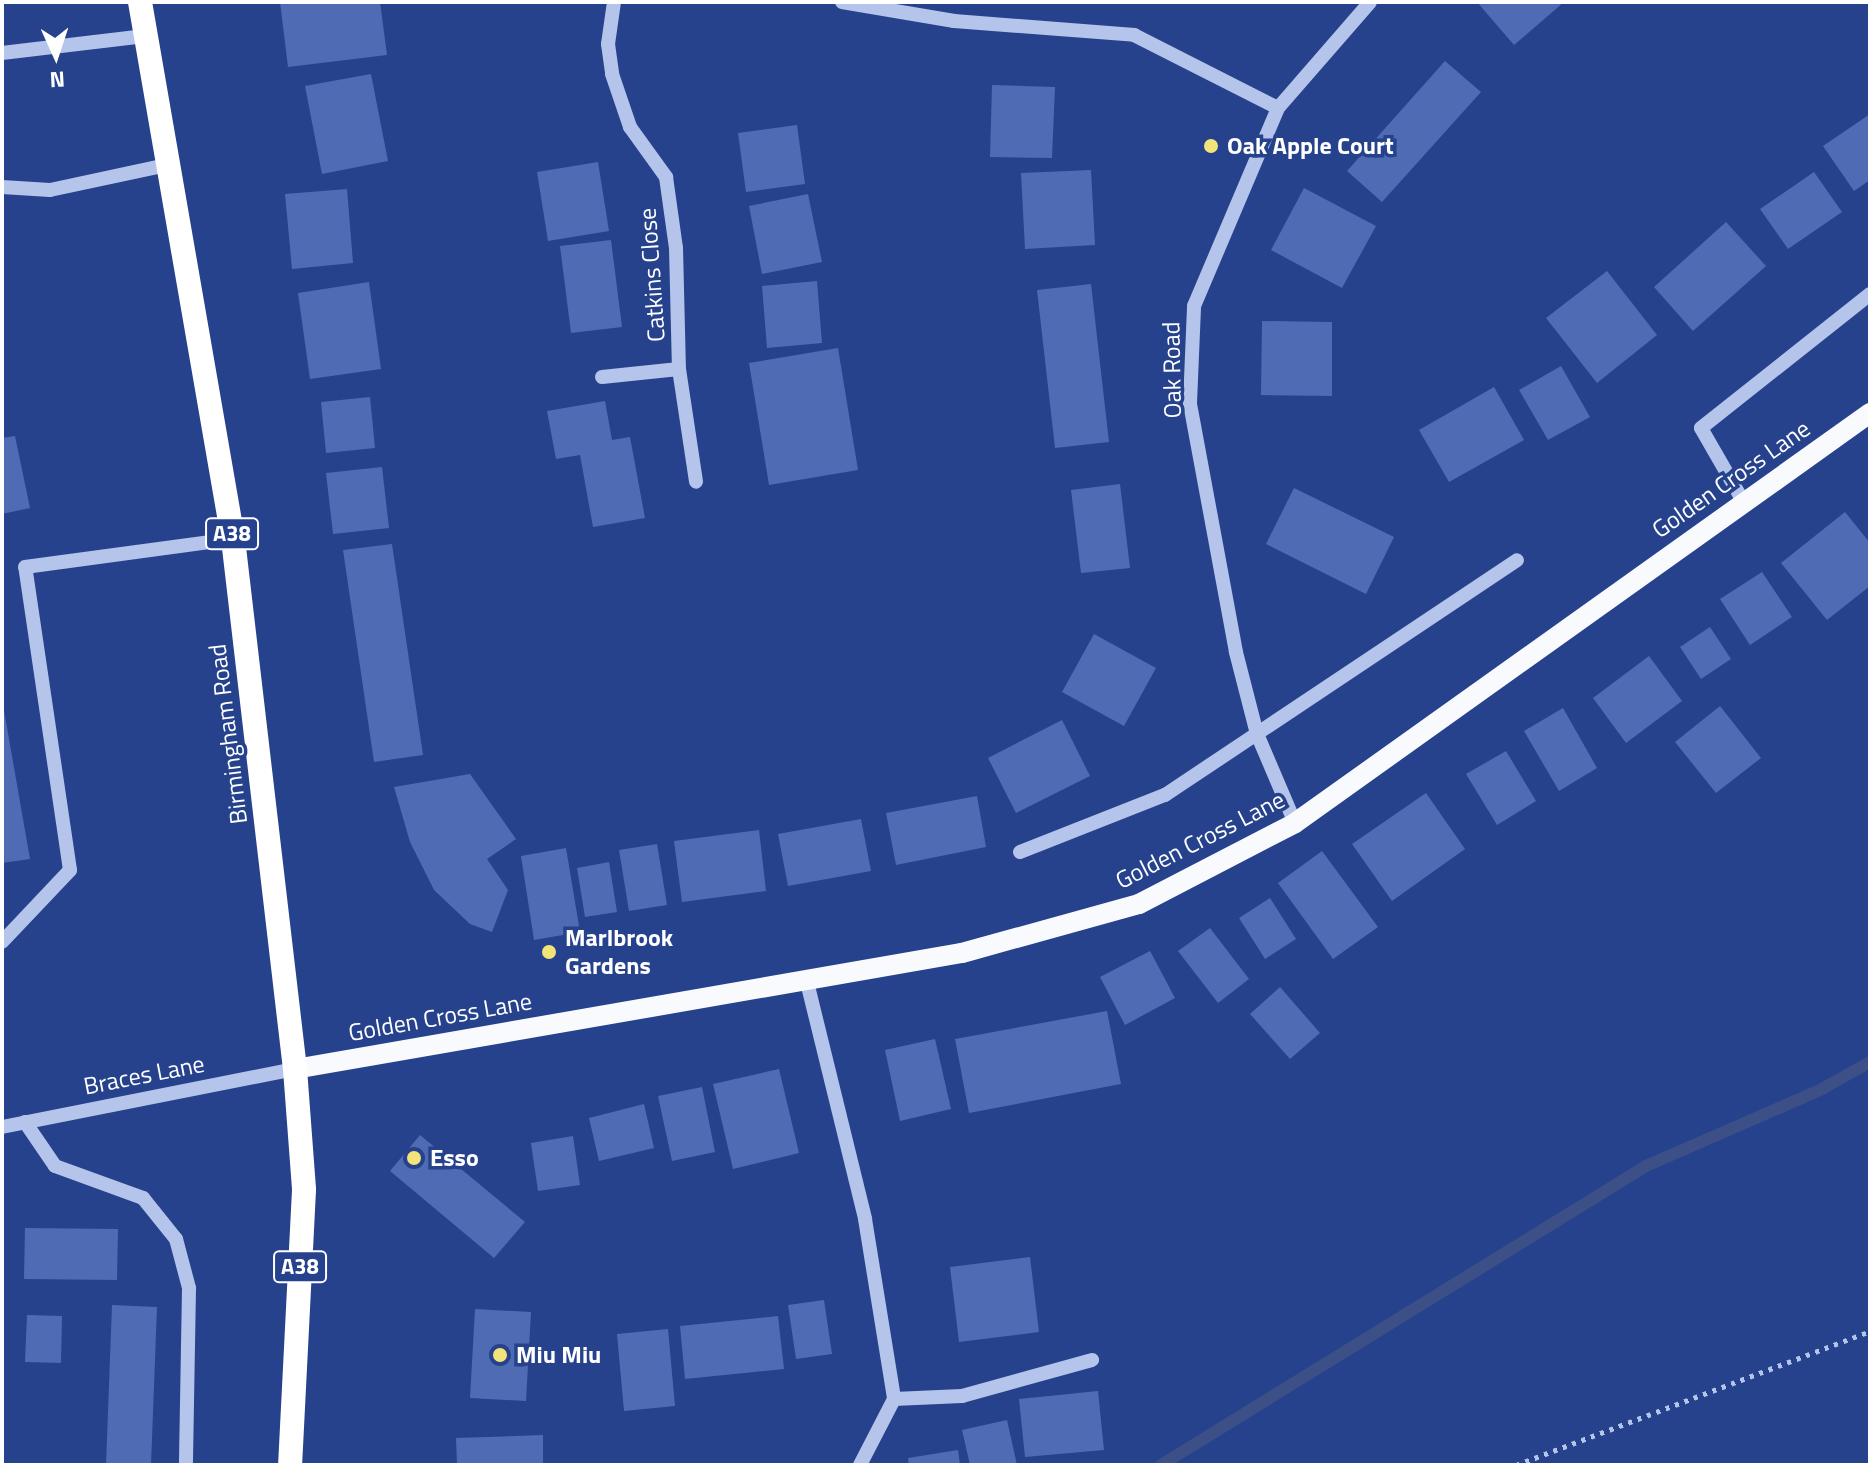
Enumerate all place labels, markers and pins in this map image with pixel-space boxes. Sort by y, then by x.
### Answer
place label: Oak Apple Court [1227,132,1394,160]
marker: Oak Apple Court [1202,137,1220,155]
place label: Marlbrook Gardens [565,924,673,980]
marker: Marlbrook Gardens [540,943,558,961]
place label: Esso [430,1144,479,1172]
marker: Esso [405,1149,423,1167]
place label: Miu Miu [516,1341,601,1369]
marker: Miu Miu [491,1346,509,1364]

